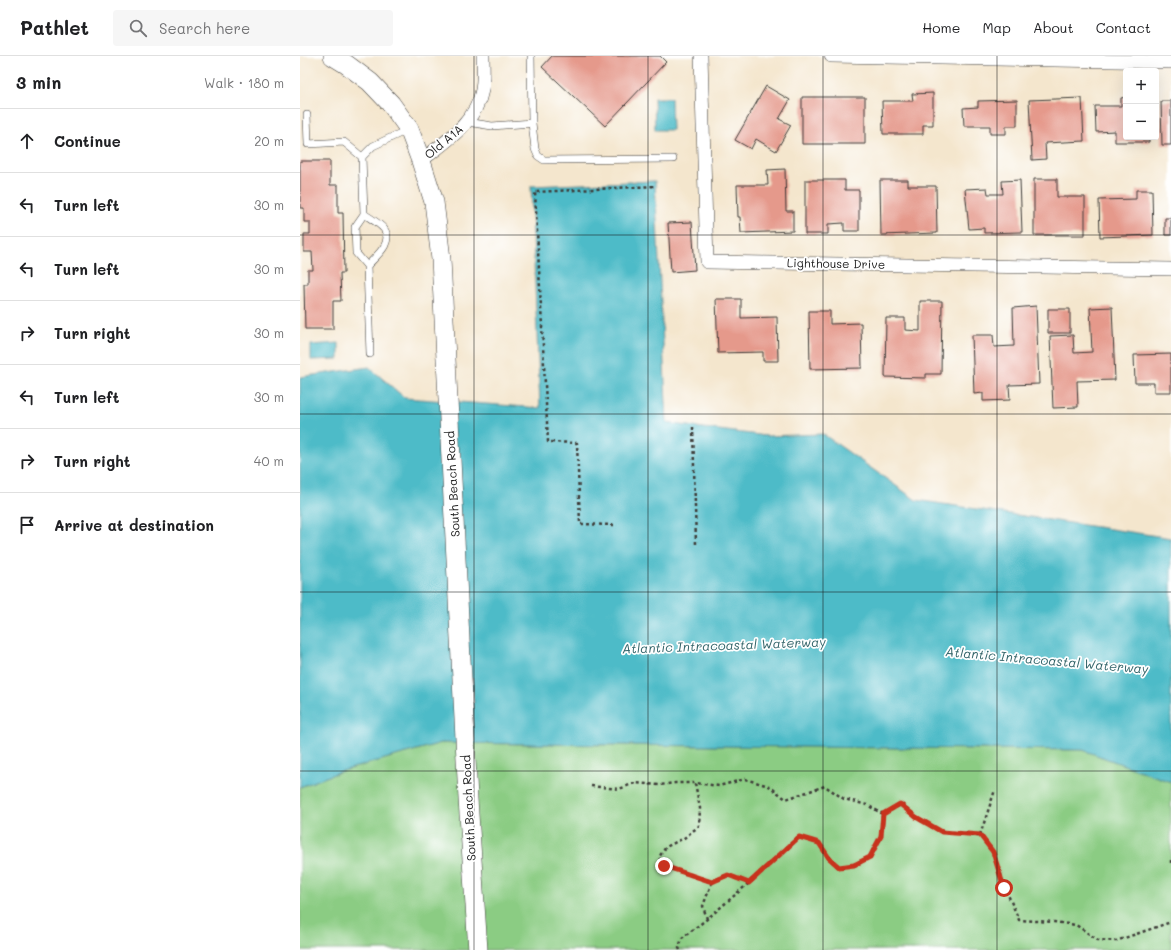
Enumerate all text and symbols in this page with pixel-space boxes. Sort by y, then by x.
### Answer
search box [113,10,393,46]
text: Pathlet [20,15,89,40]
icon: search [127,17,149,39]
text: Search here [159,18,250,38]
text: Home [922,18,960,37]
text: Map [982,18,1011,37]
text: About [1033,18,1074,37]
text: Contact [1096,18,1151,37]
map controls [1123,68,1159,140]
button: + [1123,68,1159,104]
text: 3 min [16,71,61,93]
text: Walk · 180 m [204,74,284,91]
button: − [1123,104,1159,140]
street label: Old A1A [421,120,466,162]
icon: ahead [16,130,38,152]
text: Continue [54,131,121,151]
text: 20 m [254,132,284,149]
icon: left [16,194,38,216]
text: Turn left [54,195,119,215]
text: 30 m [254,196,284,213]
street label: Lighthouse Drive [787,254,885,272]
icon: left [16,258,38,280]
text: Turn left [54,259,119,279]
text: 30 m [254,260,284,277]
icon: right [16,322,38,344]
text: Turn right [54,323,131,343]
text: 30 m [254,324,284,341]
icon: left [16,386,38,408]
text: Turn left [54,387,119,407]
text: 30 m [254,388,284,405]
street label: South Beach Road [441,430,463,538]
icon: right [16,450,38,472]
text: Turn right [54,451,131,471]
text: 40 m [254,452,284,469]
icon: arrive [16,514,38,536]
text: Arrive at destination [54,515,214,535]
water label: Atlantic Intracoastal Waterway [622,632,826,657]
water label: Atlantic Intracoastal Waterway [945,642,1150,677]
street label: South Beach Road [457,754,479,862]
route end [655,857,673,875]
route start [995,879,1013,897]

